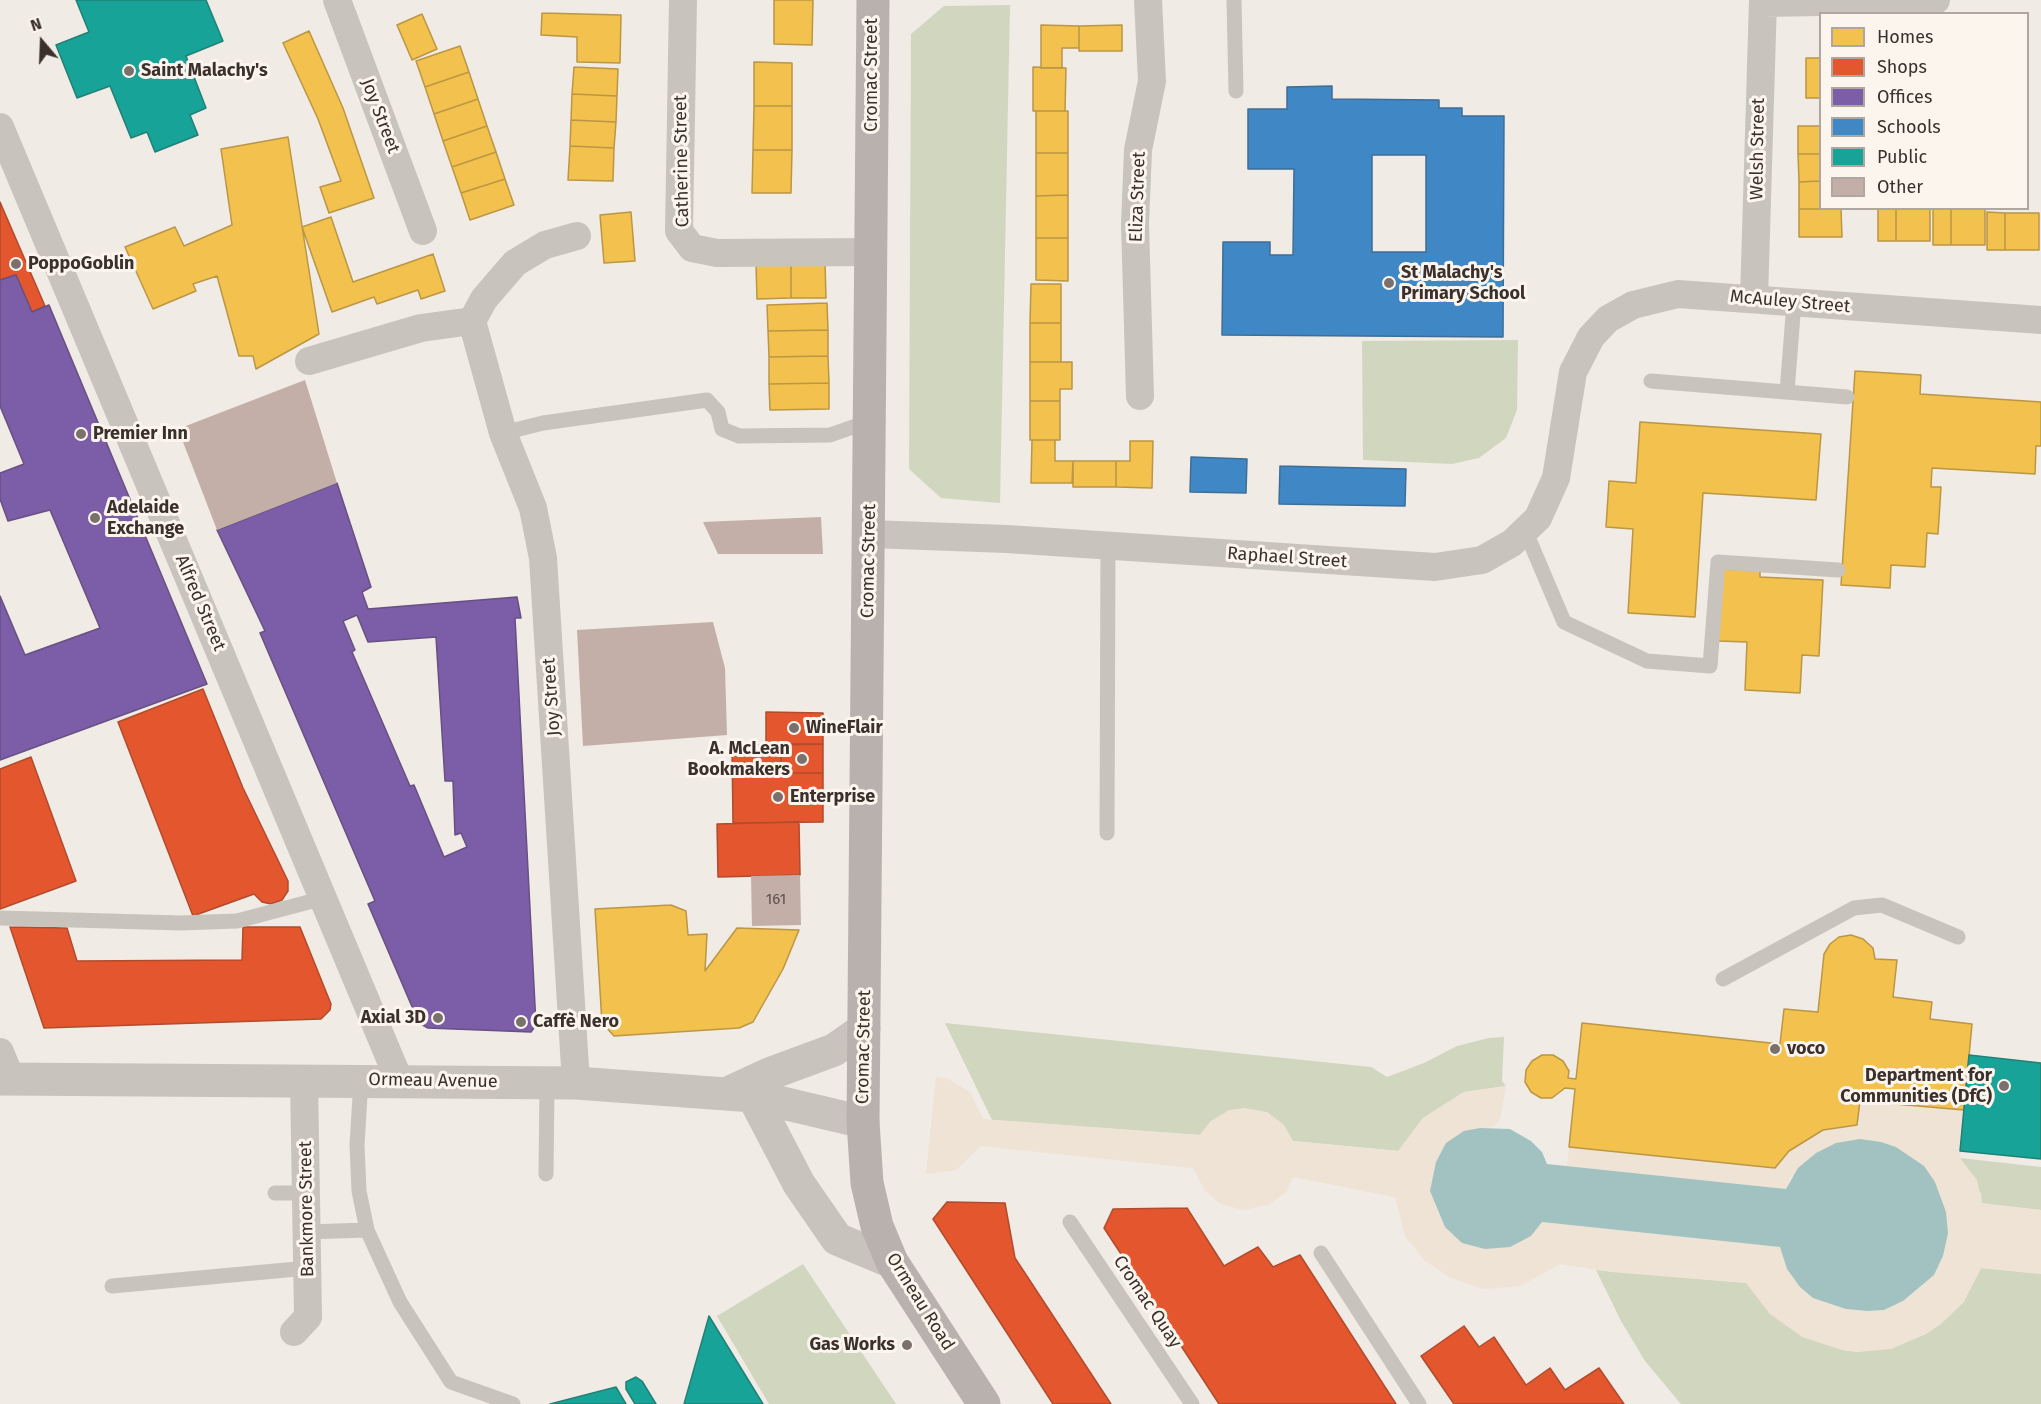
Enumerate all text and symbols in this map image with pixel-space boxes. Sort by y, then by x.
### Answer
north arrow [12,12,72,72]
legend [1819,12,2029,210]
text: N [28,14,44,35]
street label: Cromac Street [861,18,883,132]
text: Homes [1877,26,1933,48]
text: Shops [1877,56,1927,78]
place label: Saint Malachy's [141,60,268,82]
marker: Saint Malachy's [122,64,136,78]
street label: Joy Street [356,76,404,156]
text: Offices [1877,86,1932,108]
street label: Catherine Street [670,95,694,227]
street label: Welsh Street [1746,98,1770,200]
text: Schools [1877,116,1941,138]
text: Public [1877,146,1927,168]
street label: Eliza Street [1126,151,1150,243]
text: Other [1877,176,1923,198]
place label: PoppoGoblin [28,253,134,275]
marker: PoppoGoblin [9,257,23,271]
place label: St Malachy's Primary School [1401,262,1525,304]
marker: St Malachy's Primary School [1382,276,1396,290]
street label: McAuley Street [1729,286,1851,318]
place label: Premier Inn [93,423,188,445]
marker: Premier Inn [74,427,88,441]
place label: Adelaide Exchange [107,497,184,540]
street label: Cromac Street [857,504,881,618]
marker: Adelaide Exchange [88,511,102,525]
street label: Raphael Street [1226,543,1348,573]
street label: Alfred Street [170,552,230,654]
street label: Joy Street [538,657,566,737]
place label: WineFlair [806,717,883,739]
marker: WineFlair [787,721,801,735]
place label: A. McLean Bookmakers [688,738,790,780]
marker: A. McLean Bookmakers [795,752,809,766]
place label: Enterprise [790,786,875,808]
marker: Enterprise [771,790,785,804]
house number: 161 [766,891,786,909]
street label: Cromac Street [852,990,876,1104]
place label: Axial 3D [361,1007,426,1029]
marker: Axial 3D [431,1011,445,1025]
place label: Caffè Nero [533,1011,619,1033]
marker: Caffè Nero [514,1015,528,1029]
place label: voco [1787,1038,1825,1060]
marker: voco [1768,1042,1782,1056]
place label: Department for Communities (DfC) [1840,1065,1992,1108]
street label: Ormeau Avenue [368,1069,498,1093]
marker: Department for Communities (DfC) [1997,1079,2011,1093]
street label: Bankmore Street [295,1141,319,1277]
street label: Ormeau Road [881,1249,959,1355]
street label: Cromac Quay [1108,1252,1186,1352]
place label: Gas Works [809,1334,895,1356]
marker: Gas Works [900,1338,914,1352]

